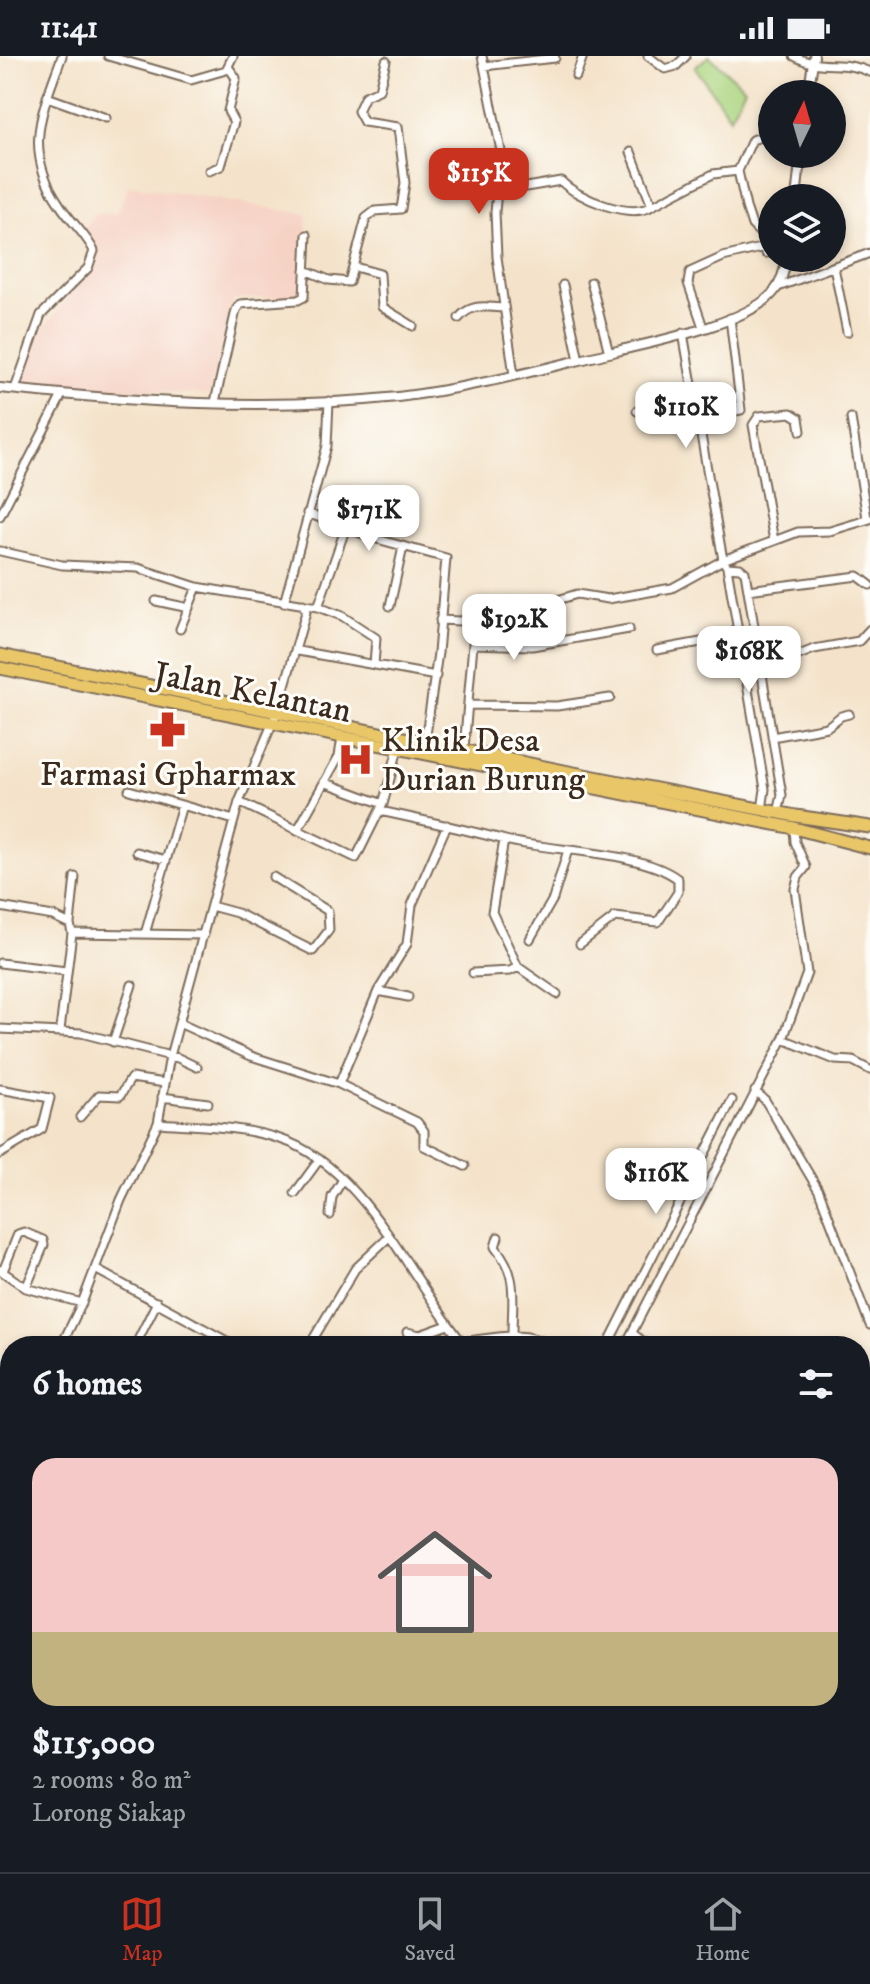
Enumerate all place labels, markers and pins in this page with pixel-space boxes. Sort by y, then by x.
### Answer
pin: $115K [423,148,535,216]
pin: $110K [630,382,742,450]
pin: $171K [313,485,425,553]
pin: $192K [458,594,570,662]
pin: $168K [693,626,805,694]
pharmacy icon: Farmasi Gpharmax [149,710,187,748]
place label: Klinik Desa Durian Burung [381,720,585,801]
hospital icon: Klinik Desa Durian Burung [336,740,374,778]
place label: Farmasi Gpharmax [40,754,297,796]
pin: $116K [600,1148,712,1216]

